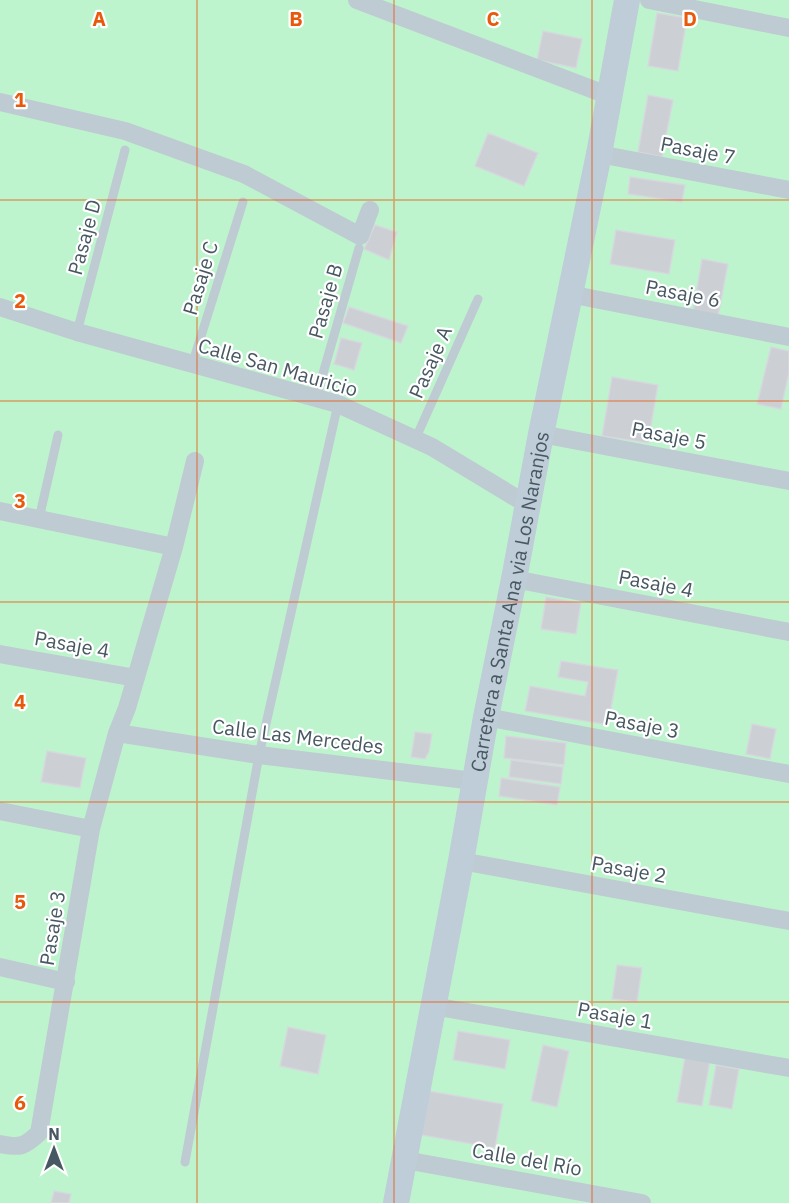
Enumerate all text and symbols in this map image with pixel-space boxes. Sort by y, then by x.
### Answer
text: A [92,5,106,32]
text: B [289,5,303,32]
text: C [486,5,500,32]
text: D [683,5,697,32]
text: 1 [14,86,26,113]
street label: Pasaje 7 [658,130,738,170]
street label: Pasaje D [61,196,107,278]
street label: Pasaje C [176,238,224,318]
street label: Pasaje B [301,260,349,342]
street label: Pasaje 6 [643,273,723,313]
text: 2 [14,287,26,314]
street label: Pasaje A [402,321,458,402]
street label: Calle San Mauricio [195,331,361,403]
street label: Pasaje 5 [629,415,709,455]
street label: Carretera a Santa Ana via Los Naranjos [463,429,555,774]
text: 3 [14,487,26,514]
street label: Pasaje 4 [616,563,696,603]
street label: Pasaje 4 [32,624,112,664]
text: 4 [14,688,26,715]
street label: Pasaje 3 [602,704,682,744]
street label: Calle Las Mercedes [211,712,385,760]
street label: Pasaje 2 [589,849,669,889]
text: 5 [14,888,26,915]
street label: Pasaje 3 [33,888,71,968]
street label: Pasaje 1 [575,995,655,1035]
text: 6 [14,1089,26,1116]
north arrow [24,1119,84,1179]
text: N [48,1124,60,1144]
street label: Calle del Río [470,1136,584,1182]

